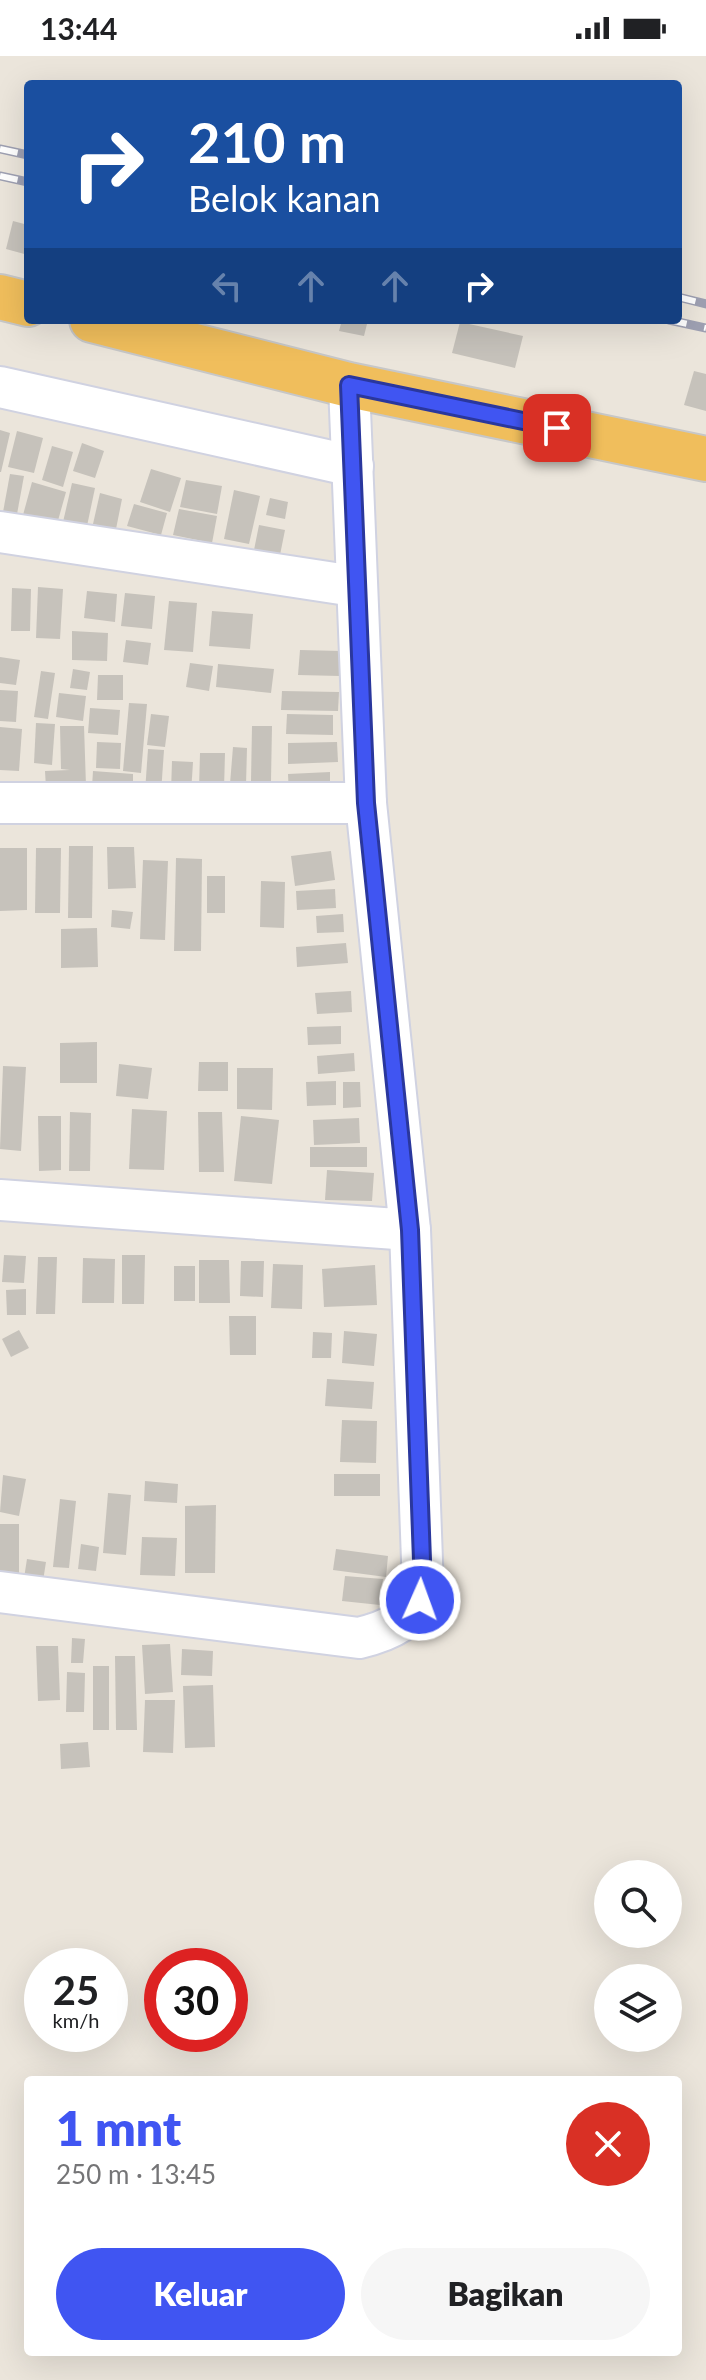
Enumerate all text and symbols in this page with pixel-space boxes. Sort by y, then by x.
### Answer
text: 13:44 [40,10,117,46]
text: 210 m [188,108,346,175]
icon: right [56,112,160,216]
text: Belok kanan [188,176,381,220]
icon: left [205,264,249,308]
icon: ahead [289,264,333,308]
icon: ahead [373,264,417,308]
icon: right [457,264,501,308]
pin [523,394,591,462]
icon: arrive [535,406,579,450]
position arrow [378,1558,462,1642]
map controls [594,1860,682,2052]
button: search [594,1860,682,1948]
speed limit sign: 30 [144,1948,248,2052]
button: layers [594,1964,682,2052]
text: 25 [53,1966,99,2014]
text: km/h [53,2008,99,2032]
text: 1 mnt [56,2099,181,2156]
button: close [566,2102,650,2186]
text: 250 m · 13:45 [56,2158,216,2190]
button: Keluar [56,2248,345,2340]
button: Bagikan [361,2248,650,2340]

